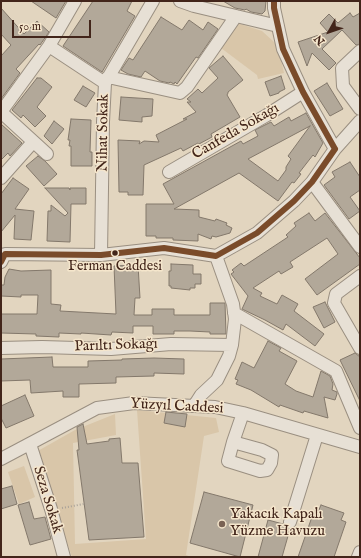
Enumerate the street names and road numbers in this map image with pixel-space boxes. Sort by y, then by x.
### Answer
street label: Nihat Sokak [94,94,114,172]
street label: Canfeda Sokağı [189,100,283,164]
street label: Parıltı Sokağı [74,336,158,356]
street label: Yüzyıl Caddesi [130,396,224,418]
street label: Seza Sokak [28,464,66,536]

